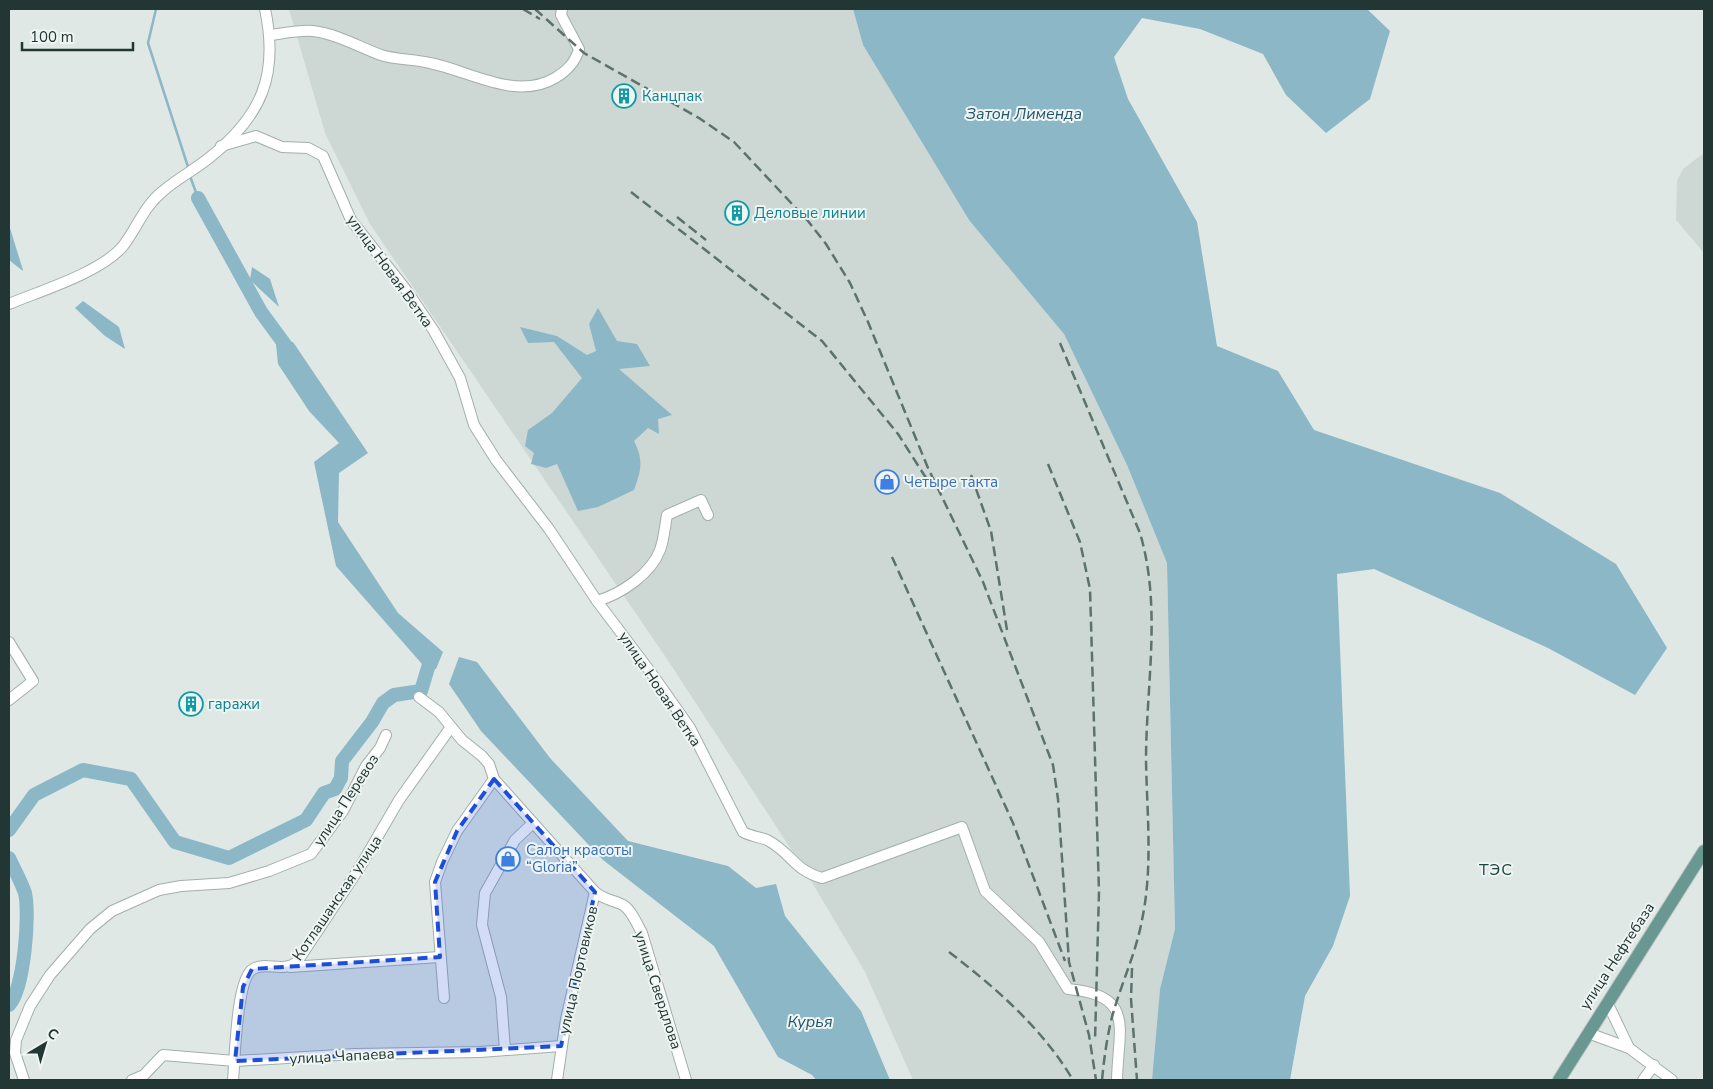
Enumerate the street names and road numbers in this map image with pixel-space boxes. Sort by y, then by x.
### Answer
street label: улица Новая Ветка [342,211,438,331]
street label: улица Новая Ветка [614,628,706,750]
street label: улица Перевоз [309,750,383,850]
street label: Котлашанская улица [288,831,386,965]
street label: улица Нефтебаза [1575,899,1659,1013]
street label: улица Портовиков [554,904,602,1036]
street label: улица Свердлова [629,928,687,1052]
street label: улица Чапаева [289,1043,395,1069]

